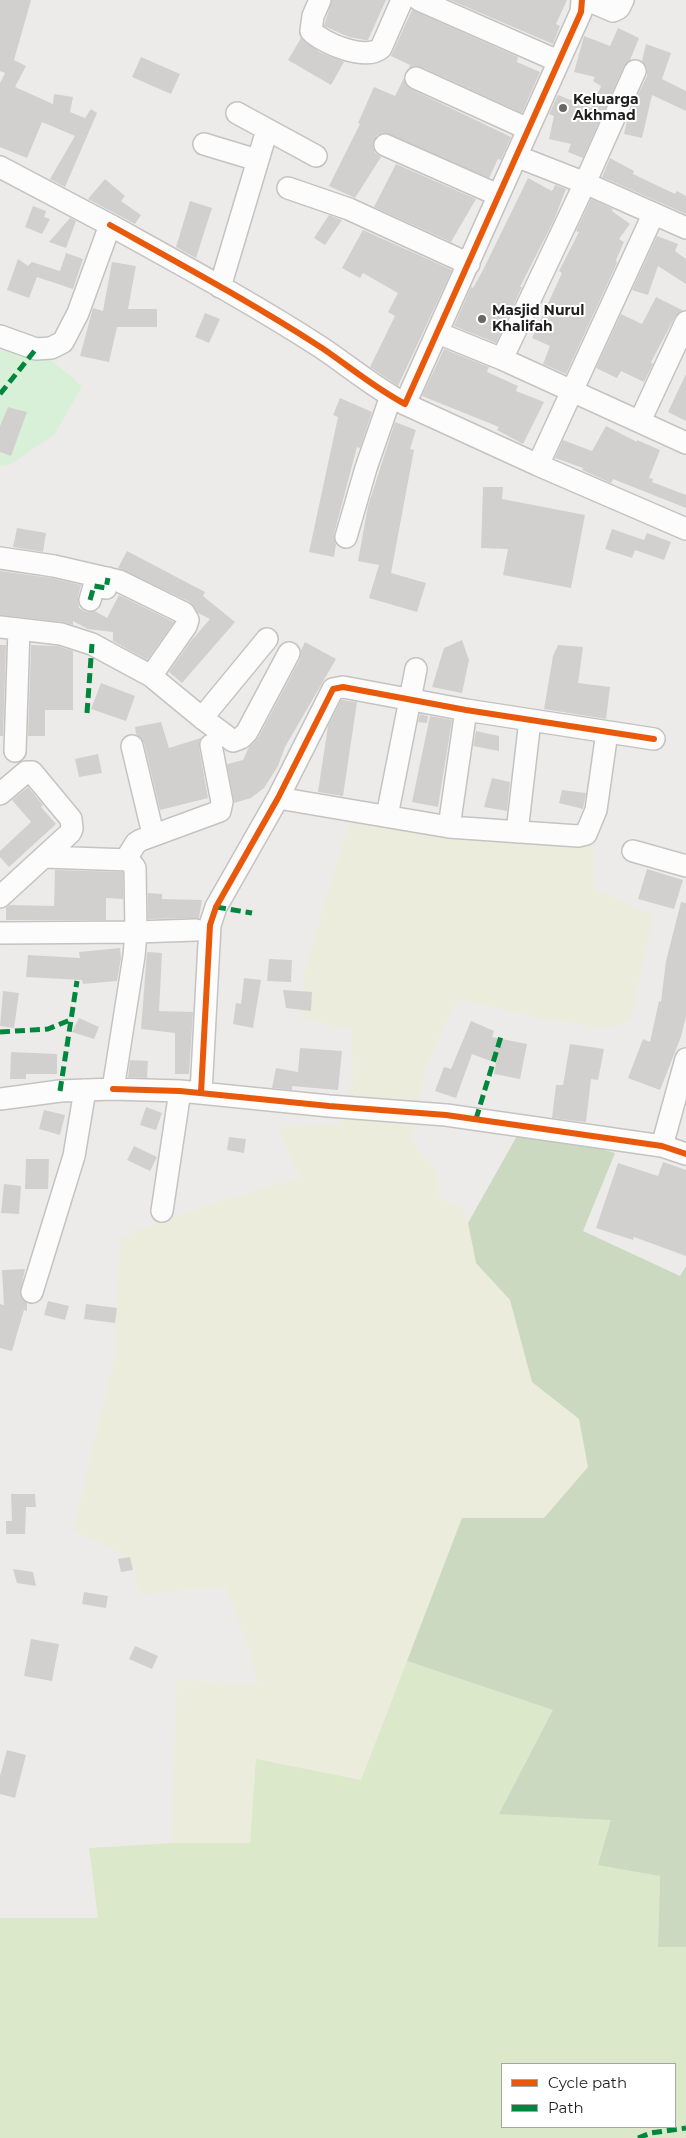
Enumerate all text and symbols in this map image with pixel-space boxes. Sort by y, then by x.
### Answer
place label: Keluarga Akhmad [573,92,639,124]
marker: Keluarga Akhmad [557,102,569,114]
place label: Masjid Nurul Khalifah [492,303,584,336]
marker: Masjid Nurul Khalifah [476,313,488,325]
legend [501,2063,676,2128]
text: Cycle path [548,2073,627,2092]
text: Path [548,2098,584,2117]

